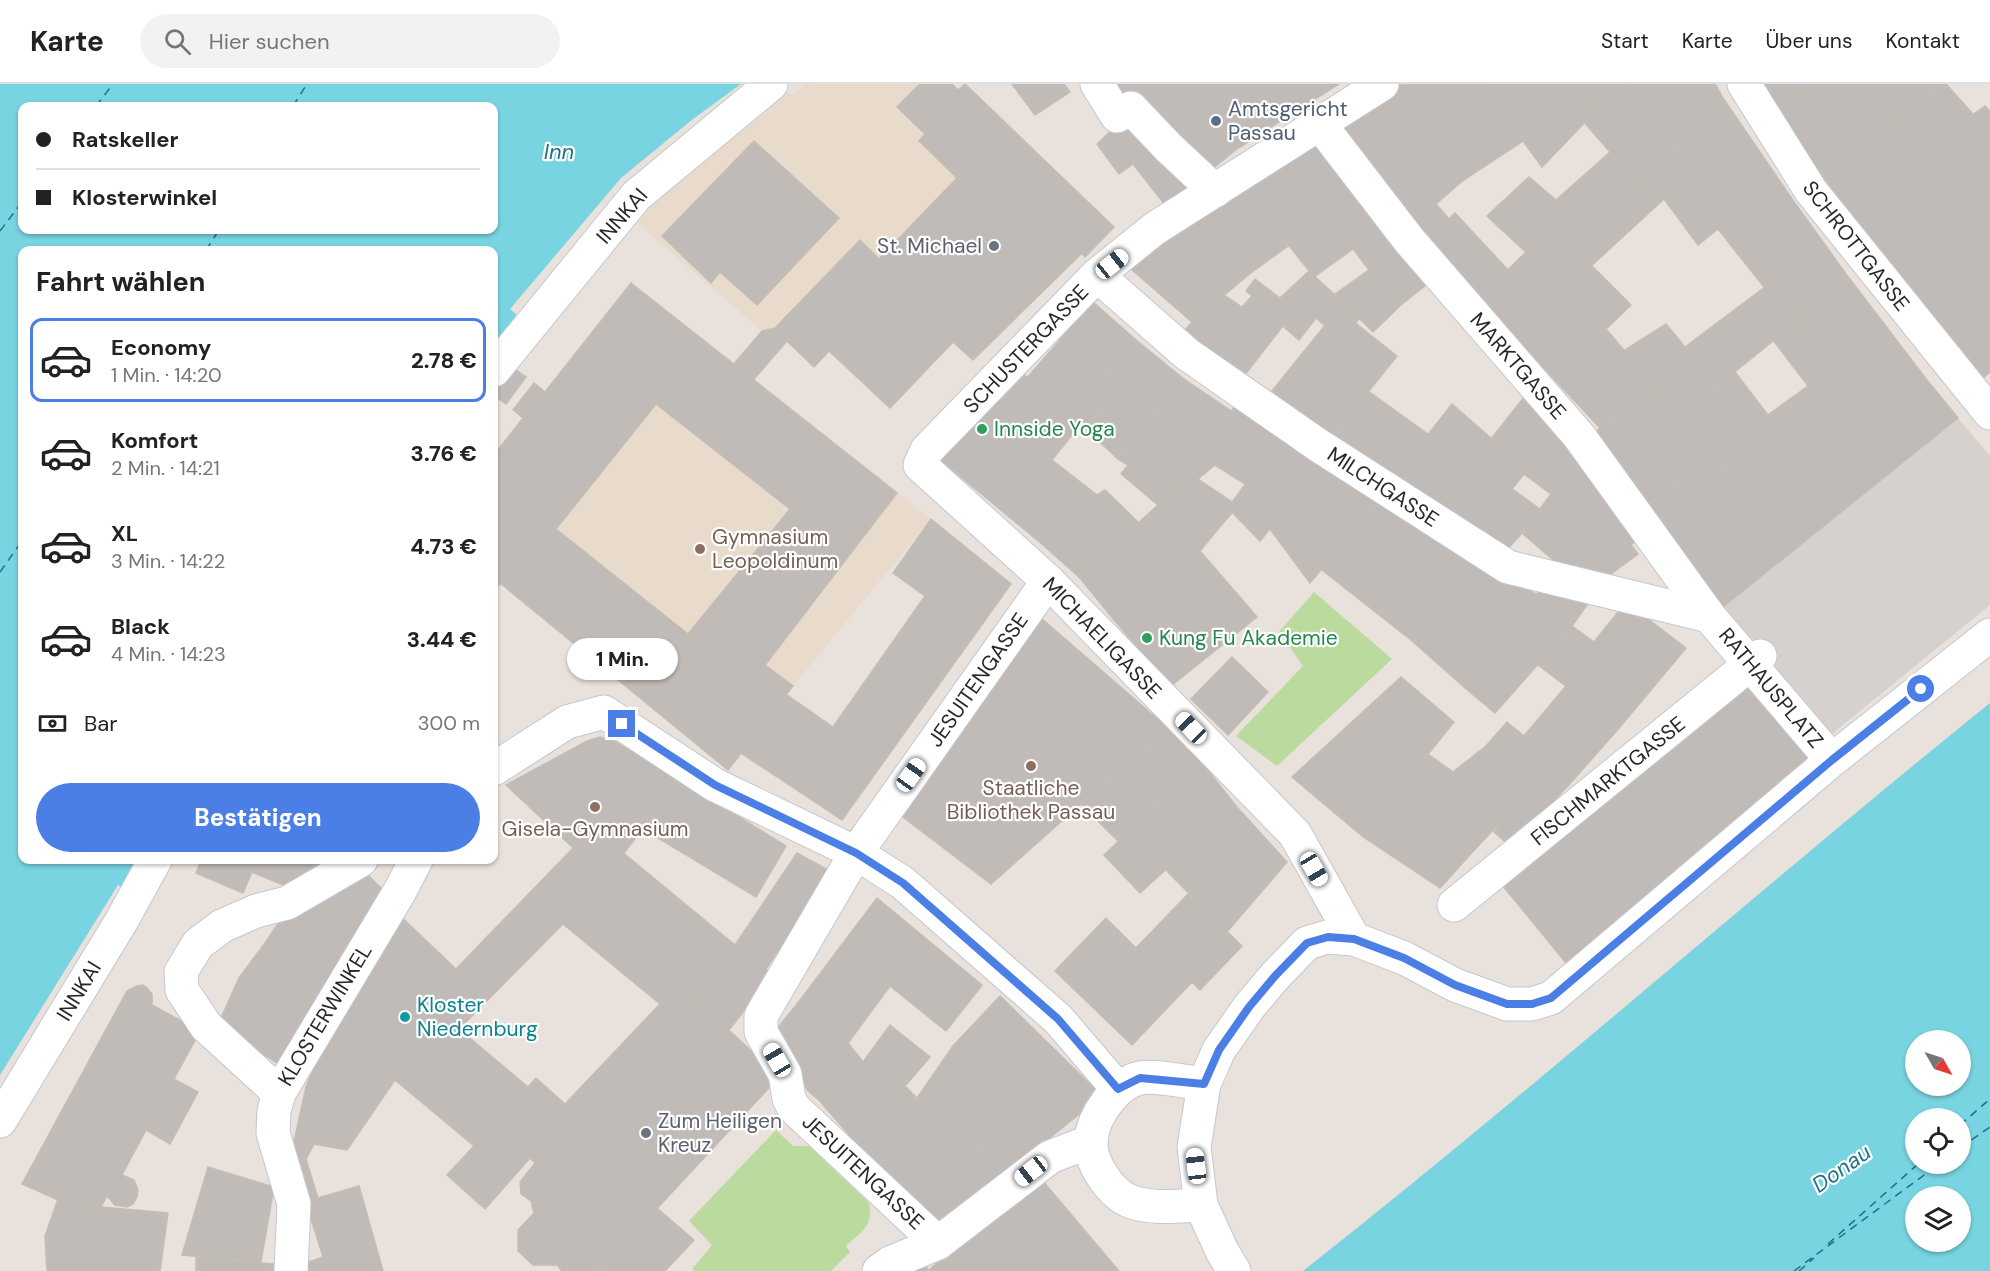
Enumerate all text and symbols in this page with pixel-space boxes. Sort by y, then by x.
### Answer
search box [140,14,560,68]
text: Karte [30,23,104,60]
icon: search [161,25,194,58]
text: Hier suchen [209,27,330,56]
text: Start [1601,27,1649,55]
text: Karte [1682,27,1733,55]
text: Über uns [1766,27,1852,55]
text: Kontakt [1885,27,1960,55]
place label: Amtsgericht Passau [1228,95,1348,147]
marker: Amtsgericht Passau [1209,114,1223,128]
text: Ratskeller [72,125,178,154]
water label: Inn [544,137,574,166]
street label: SCHROTTGASSE [1796,175,1916,317]
street label: INNKAI [590,182,654,250]
text: Klosterwinkel [72,183,217,212]
place label: St. Michael [877,232,982,260]
marker: St. Michael [987,239,1001,253]
car [1092,246,1132,282]
text: Fahrt wählen [36,264,206,299]
street label: SCHUSTERGASSE [957,278,1095,420]
street label: MARKTGASSE [1464,306,1572,426]
icon: car [39,333,93,387]
text: Economy [111,333,211,362]
text: 2.78 € [411,346,477,375]
text: 1 Min. · 14:20 [111,362,222,388]
place label: Innside Yoga [994,415,1115,443]
marker: Innside Yoga [975,422,989,436]
icon: car [39,426,93,480]
text: Komfort [111,426,198,455]
text: 3.76 € [411,439,477,468]
street label: MILCHGASSE [1322,440,1444,534]
text: 2 Min. · 14:21 [111,455,220,481]
icon: car [39,519,93,573]
text: XL [111,519,138,548]
place label: Gymnasium Leopoldinum [712,523,838,575]
text: 4.73 € [410,532,477,561]
marker: Gymnasium Leopoldinum [693,542,707,556]
text: 3 Min. · 14:22 [111,548,225,574]
street label: MICHAELIGASSE [1036,571,1168,705]
street label: JESUITENGASSE [921,607,1035,753]
icon: car [39,612,93,666]
text: Black [111,612,170,641]
street label: RATHAUSPLATZ [1712,622,1830,754]
place label: Kung Fu Akademie [1159,624,1338,652]
text: 3.44 € [407,625,477,654]
marker: Kung Fu Akademie [1140,631,1154,645]
callout: 1 Min. [566,637,678,679]
text: 4 Min. · 14:23 [111,641,226,667]
text: 1 Min. [596,646,649,672]
route start [1907,675,1934,702]
icon: cash [36,707,69,740]
text: Bar [84,709,117,738]
car [1172,709,1210,747]
text: 300 m [418,710,480,736]
route end [608,710,635,737]
street label: FISCHMARKTGASSE [1525,710,1691,852]
car [893,755,929,795]
marker: Staatliche Bibliothek Passau [1024,759,1038,773]
place label: Staatliche Bibliothek Passau [947,774,1115,826]
button: Bestätigen [36,783,480,852]
marker: Gisela-Gymnasium [588,800,602,814]
place label: Gisela-Gymnasium [501,815,689,843]
car [1297,849,1331,889]
street label: KLOSTERWINKEL [272,939,378,1091]
street label: INNKAI [50,956,108,1026]
place label: Kloster Niedernburg [417,991,538,1043]
marker: Kloster Niedernburg [398,1010,412,1024]
north arrow [1905,1030,1971,1096]
map controls [1905,1030,1971,1252]
car [760,1040,794,1080]
place label: Zum Heiligen Kreuz [658,1107,782,1159]
street label: JESUITENGASSE [796,1108,930,1236]
button: locate [1905,1108,1971,1174]
marker: Zum Heiligen Kreuz [639,1126,653,1140]
water label: Donau [1806,1137,1877,1199]
car [1185,1147,1207,1185]
car [1011,1153,1051,1189]
button: layers [1905,1186,1971,1252]

